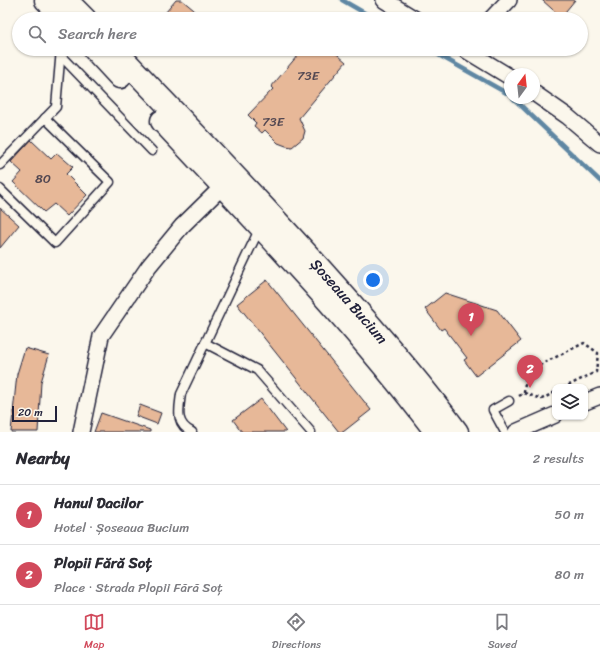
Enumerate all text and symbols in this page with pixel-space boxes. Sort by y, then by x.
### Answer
search box [12,12,588,56]
text: Search here [58,21,137,47]
icon: search [26,23,48,45]
house number: 73E [297,64,320,87]
north arrow [504,68,540,104]
house number: 73E [262,110,285,133]
house number: 80 [35,167,51,190]
street label: Șoseaua Bucium [304,253,395,350]
your location [363,270,383,290]
pin: 1 [458,303,484,336]
pin: 2 [517,355,543,388]
map controls [552,384,588,420]
button: layers [552,384,588,420]
text: 20 m [18,403,43,422]
scale bar [12,404,57,423]
text: Nearby [16,443,70,473]
text: 2 results [533,447,584,470]
text: Hanul Dacilor [54,490,143,516]
text: 1 [26,503,32,526]
text: 50 m [554,503,584,526]
text: Hotel · Șoseaua Bucium [54,516,189,539]
text: Plopii Fără Soț [54,550,152,576]
text: 2 [25,563,33,586]
text: 80 m [555,563,584,586]
text: Place · Strada Plopii Fără Soț [54,576,223,599]
tab: Map [83,611,105,654]
tab: Directions [272,611,321,654]
tab: Saved [488,611,517,654]

